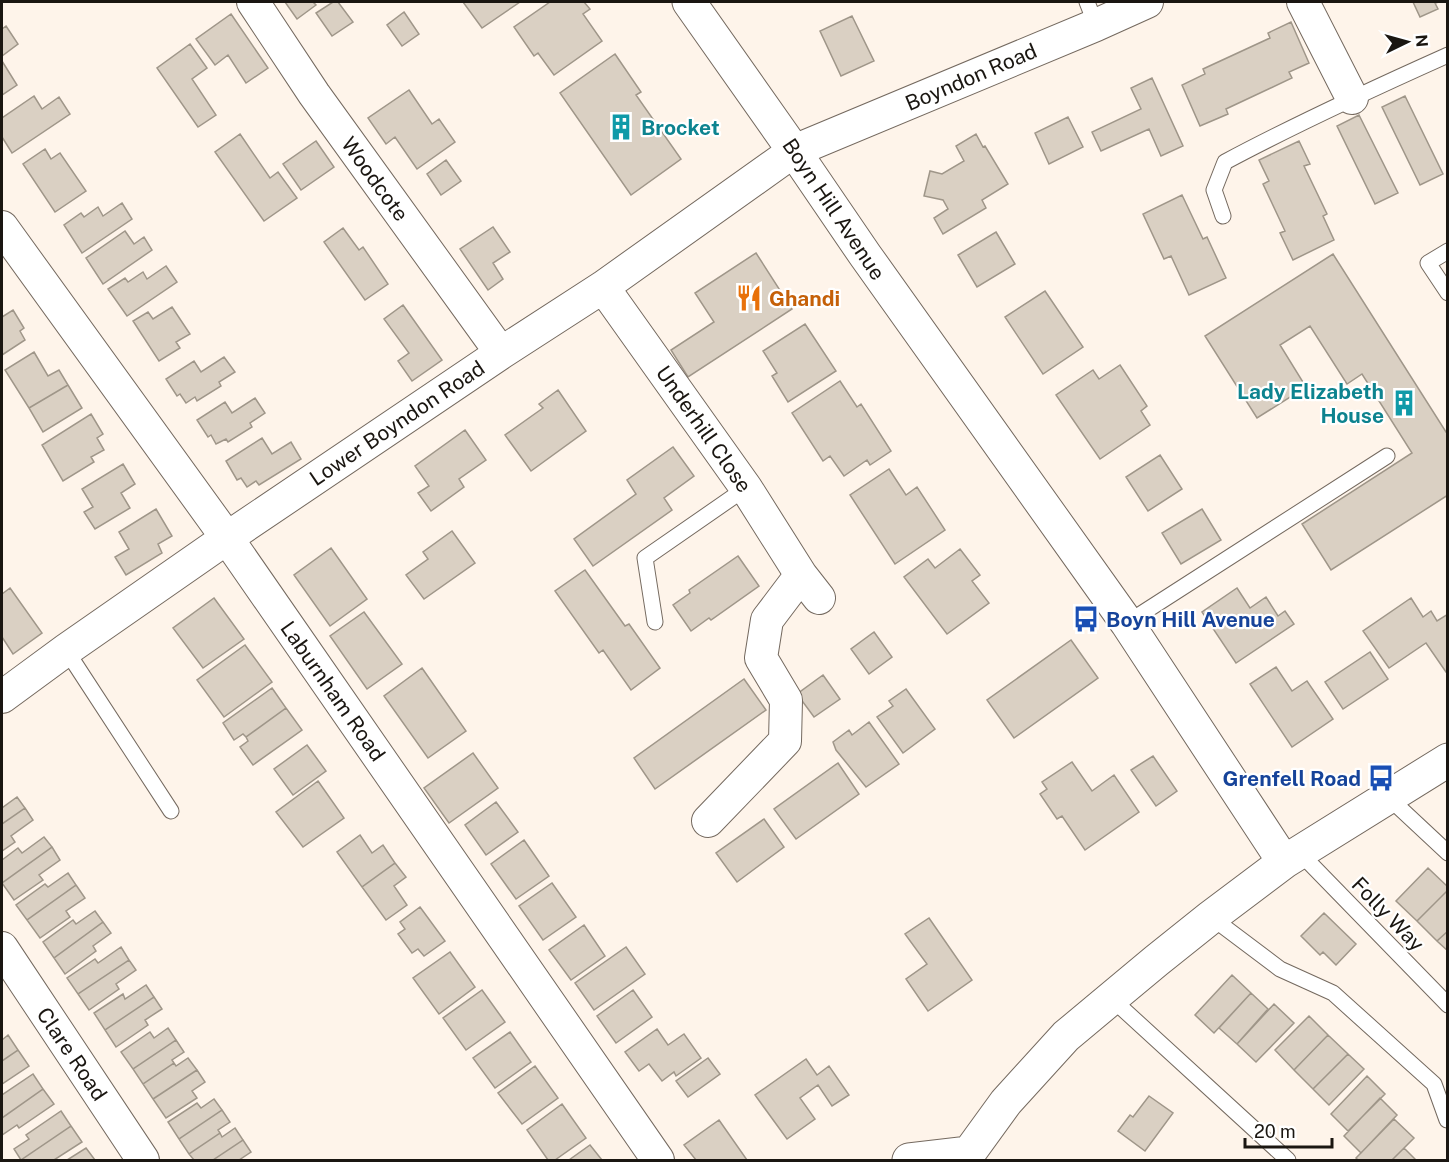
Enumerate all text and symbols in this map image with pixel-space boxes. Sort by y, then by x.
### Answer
north arrow [1377,12,1437,72]
text: N [1411,34,1431,48]
street label: Boyndon Road [901,38,1041,116]
building icon: Brocket [606,112,636,142]
place label: Brocket [641,115,720,140]
street label: Woodcote [336,132,414,226]
street label: Boyn Hill Avenue [777,133,891,285]
restaurant icon: Ghandi [734,283,764,313]
place label: Ghandi [769,286,840,311]
street label: Lower Boyndon Road [305,355,489,491]
street label: Underhill Close [651,361,757,497]
place label: Lady Elizabeth House [1237,379,1384,428]
building icon: Lady Elizabeth House [1389,388,1419,418]
bus stop icon: Boyn Hill Avenue [1071,604,1101,634]
place label: Boyn Hill Avenue [1106,607,1275,632]
street label: Laburnham Road [275,616,391,766]
bus stop icon: Grenfell Road [1366,763,1396,793]
place label: Grenfell Road [1223,766,1361,791]
street label: Folly Way [1347,872,1429,956]
street label: Clare Road [32,1003,112,1105]
scale bar [1245,1111,1332,1149]
text: 20 m [1254,1121,1296,1142]

